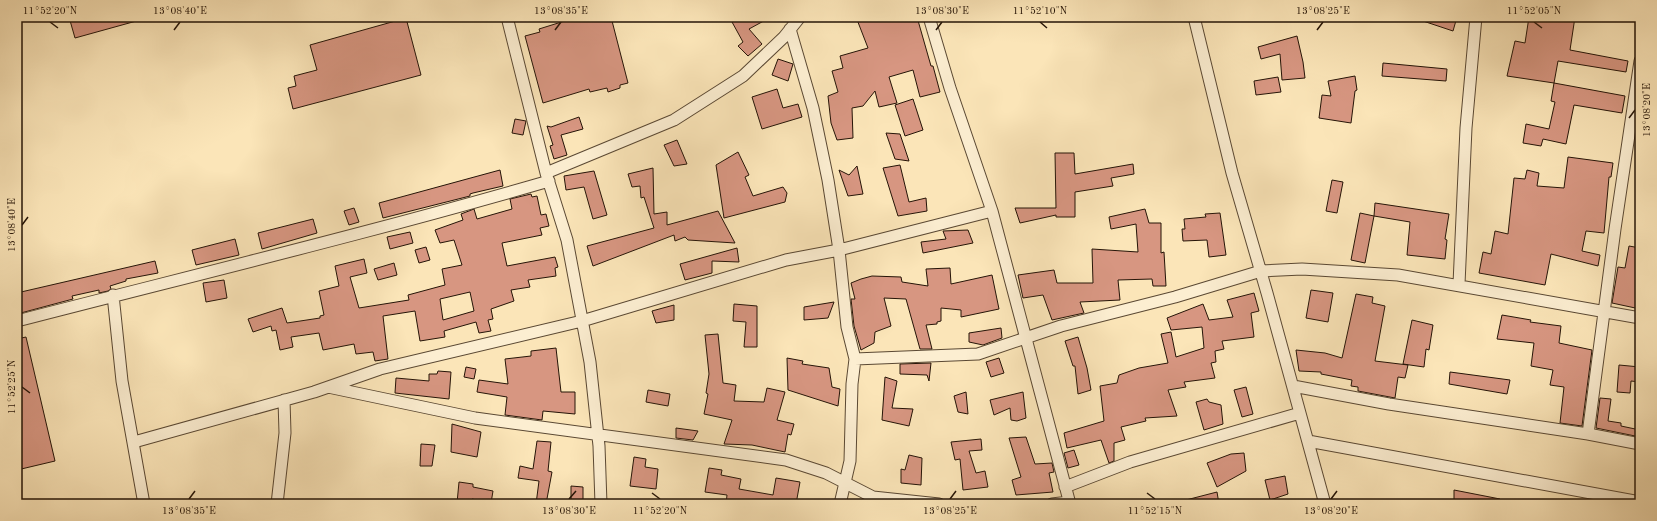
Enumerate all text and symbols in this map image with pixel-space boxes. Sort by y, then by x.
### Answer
text: 11°52'20"N [23,6,78,16]
text: 13°08'40"E [153,6,207,16]
text: 13°08'35"E [534,6,588,16]
text: 13°08'30"E [915,6,969,16]
text: 11°52'10"N [1013,6,1068,16]
text: 13°08'25"E [1296,6,1350,16]
text: 11°52'05"N [1507,6,1562,16]
text: 13°08'20"E [1642,83,1652,137]
text: 13°08'40"E [7,198,17,252]
text: 11°52'25"N [7,359,17,414]
text: 13°08'35"E [162,506,216,516]
text: 13°08'30"E [542,506,596,516]
text: 11°52'20"N [633,506,688,516]
text: 13°08'25"E [923,506,977,516]
text: 11°52'15"N [1128,506,1183,516]
text: 13°08'20"E [1304,506,1358,516]

